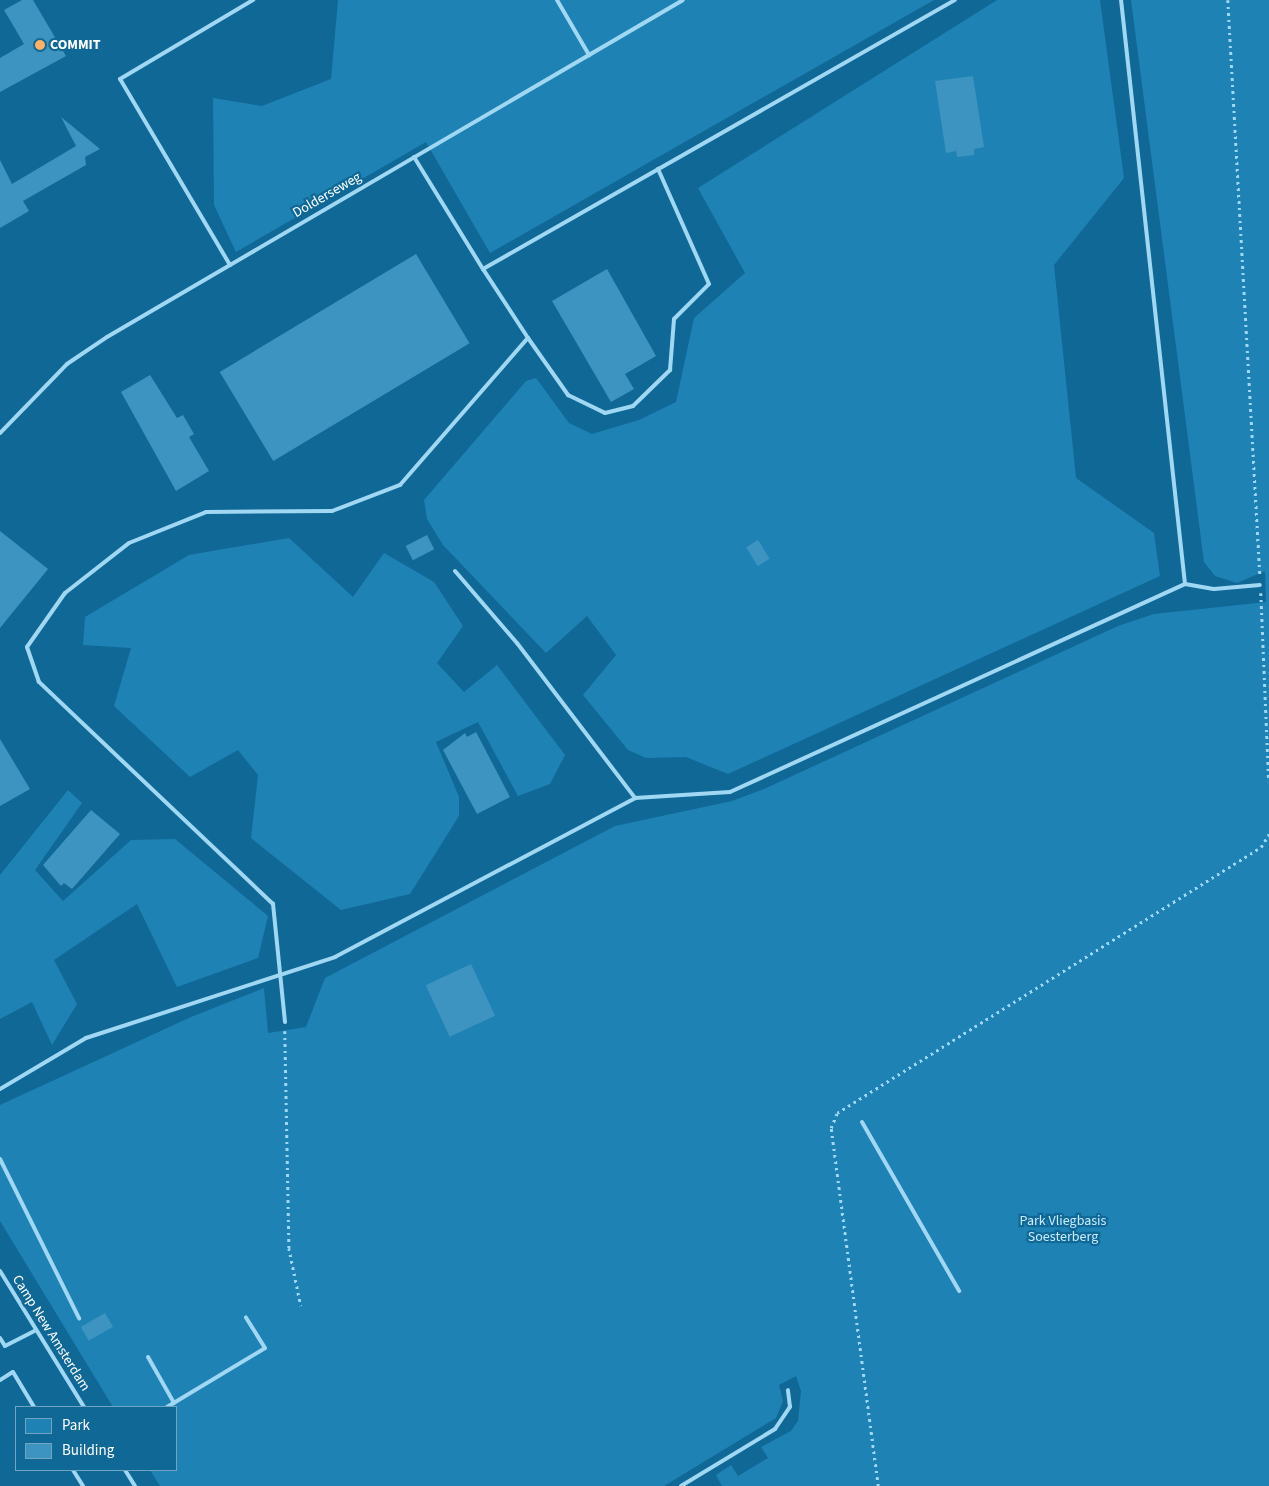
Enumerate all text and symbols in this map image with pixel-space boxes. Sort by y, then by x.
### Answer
place label: COMMIT [50,37,101,53]
marker: COMMIT [34,39,46,51]
street label: Dolderseweg [290,169,364,221]
park label: Park Vliegbasis Soesterberg [1020,1213,1106,1246]
street label: Camp New Amsterdam [8,1272,94,1394]
legend [15,1406,178,1471]
text: Park [62,1415,90,1436]
text: Building [62,1440,114,1461]

